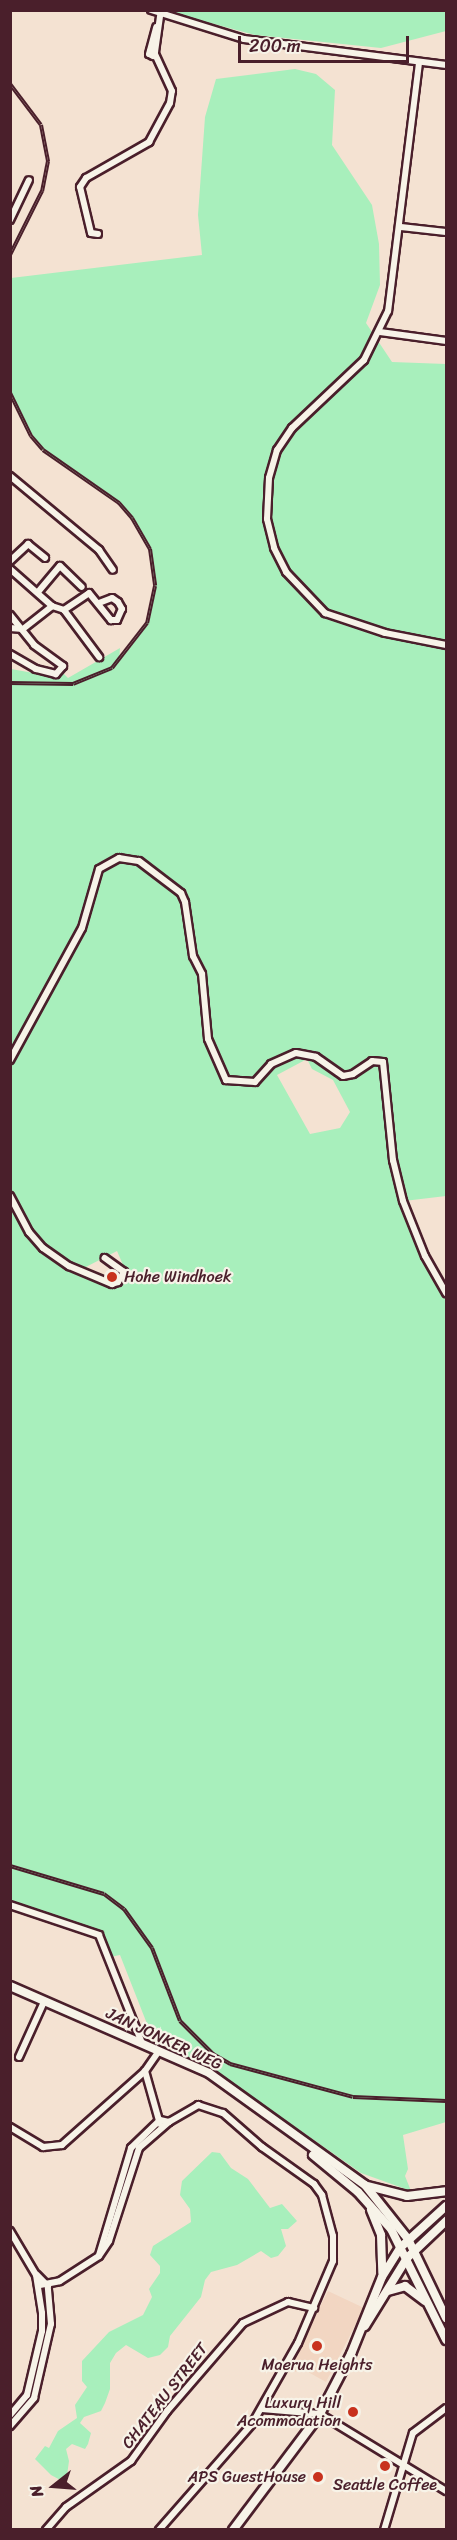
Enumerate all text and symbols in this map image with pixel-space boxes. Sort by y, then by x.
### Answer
scale bar [241,24,412,62]
text: 200 m [249,30,301,62]
place label: Hohe Windhoek [124,1267,231,1287]
marker: Hohe Windhoek [105,1270,119,1284]
street label: JAN JONKER WEG [103,2004,225,2074]
street label: CHATEAU STREET [118,2339,212,2453]
marker: Maerua Heights [310,2339,324,2353]
place label: Maerua Heights [262,2355,372,2375]
place label: Luxury Hill Acommodation [237,2393,341,2431]
marker: Luxury Hill Acommodation [346,2405,360,2419]
north arrow [24,2456,84,2516]
marker: Seattle Coffee [378,2459,392,2473]
place label: APS GuestHouse [188,2467,306,2487]
marker: APS GuestHouse [311,2470,325,2484]
place label: Seattle Coffee [333,2475,437,2495]
text: N [21,2482,52,2501]

